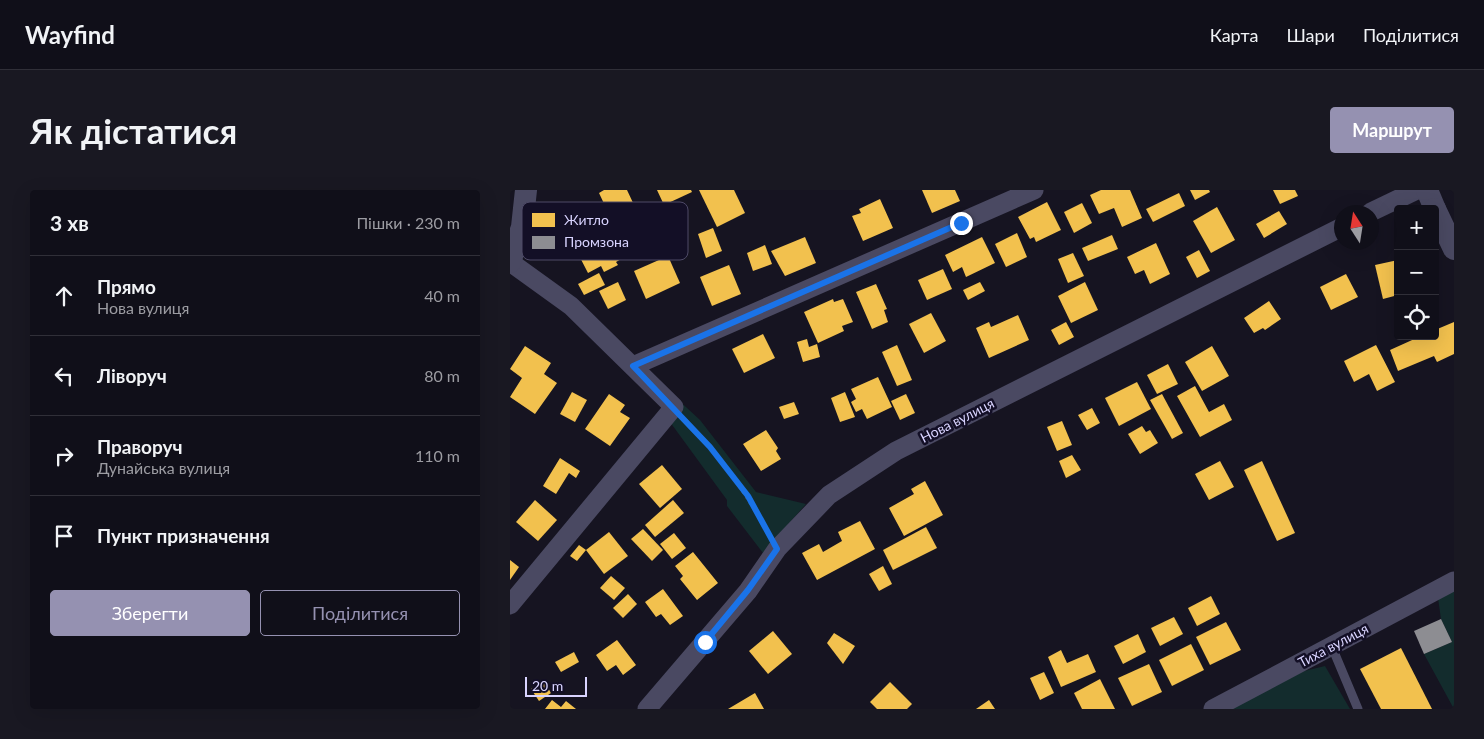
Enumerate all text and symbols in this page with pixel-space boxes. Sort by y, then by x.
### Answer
text: Wayfind [25,20,115,49]
text: Карта [1210,24,1258,46]
text: Шари [1286,24,1335,46]
text: Поділитися [1363,24,1459,46]
button: Маршрут [1330,107,1454,153]
text: Як дістатися [30,109,237,151]
legend [522,202,688,260]
north arrow [1334,205,1379,250]
map controls [1394,205,1439,340]
button: + [1394,205,1439,250]
text: 3 хв [50,210,89,235]
text: Житло [564,211,609,228]
route end [950,212,973,235]
text: Пішки · 230 m [356,213,460,232]
text: Промзона [564,233,629,250]
button: − [1394,250,1439,295]
text: Прямо [97,275,156,298]
icon: ahead [50,282,78,310]
text: 40 m [424,286,460,305]
button: locate [1394,295,1439,340]
text: Нова вулиця [97,298,189,317]
icon: left [50,362,78,390]
text: Ліворуч [97,364,167,387]
text: 80 m [424,366,460,385]
street label: Нова вулиця [917,394,997,446]
text: Праворуч [97,435,182,458]
icon: right [50,442,78,470]
text: 110 m [415,446,460,465]
text: Дунайська вулиця [97,458,230,477]
icon: arrive [50,522,78,550]
text: Пункт призначення [97,524,270,547]
button: Зберегти [50,590,250,636]
button: Поділитися [260,590,460,636]
street label: Тиха вулиця [1295,619,1371,671]
route start [694,631,717,654]
scale bar [525,674,588,697]
text: 20 m [532,677,563,694]

